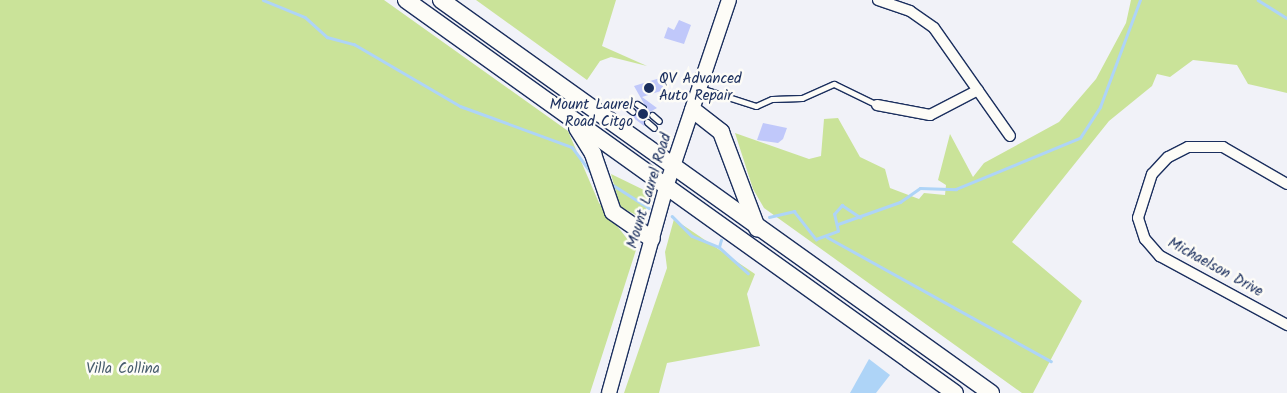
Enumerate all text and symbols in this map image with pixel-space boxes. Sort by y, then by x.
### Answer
place label: QV Advanced Auto Repair [659,70,741,105]
marker: QV Advanced Auto Repair [643,82,655,94]
place label: Mount Laurel Road Citgo [550,96,633,131]
marker: Mount Laurel Road Citgo [637,108,649,120]
street label: Mount Laurel Road [624,131,676,251]
street label: Michaelson Drive [1164,234,1266,302]
park label: Villa Collina [86,361,160,379]

